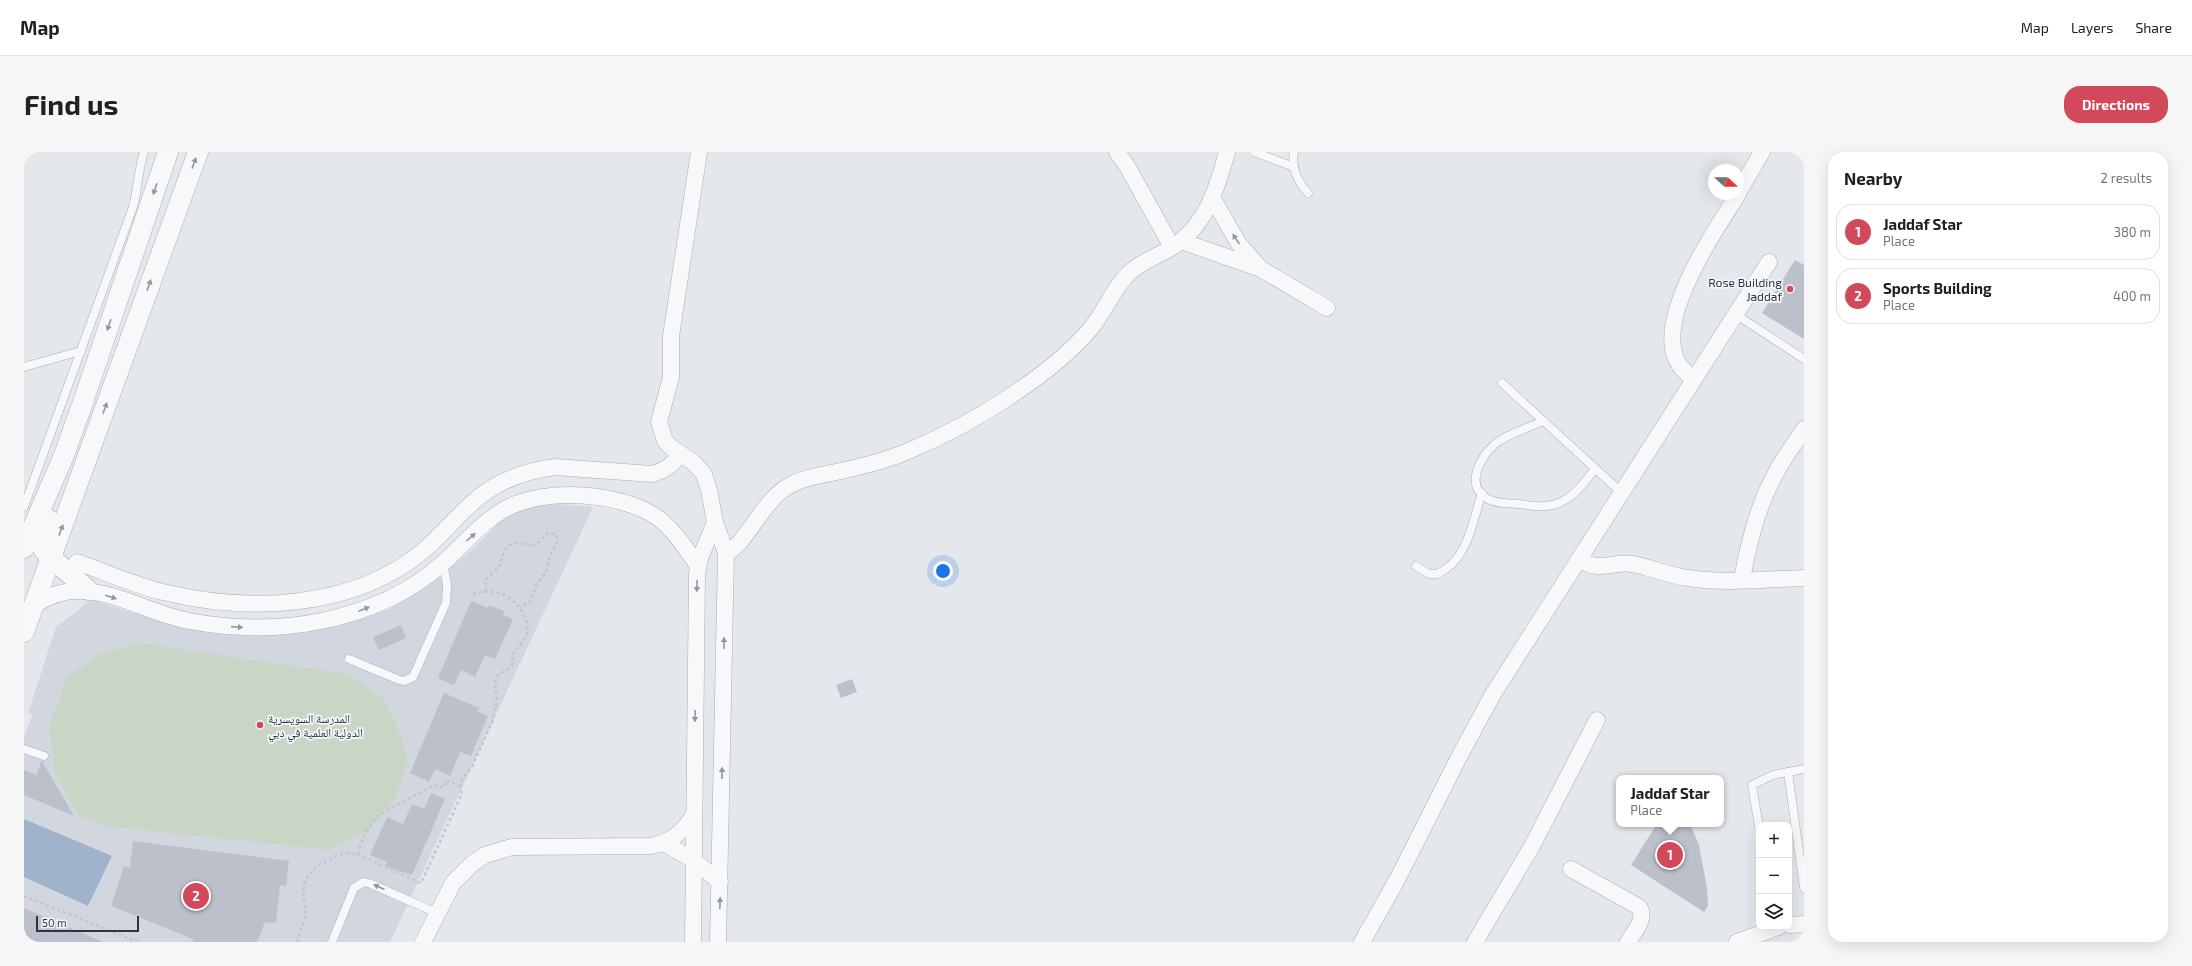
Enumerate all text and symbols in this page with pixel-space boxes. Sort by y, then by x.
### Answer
text: Map [20,16,60,39]
text: Map [2021,19,2049,36]
text: Layers [2071,19,2113,36]
text: Share [2135,19,2172,36]
button: Directions [2064,86,2168,123]
text: Find us [24,87,118,121]
one-way arrow [191,157,197,169]
north arrow [1708,164,1744,200]
text: Nearby [1844,168,1902,188]
text: 2 results [2100,170,2152,186]
one-way arrow [152,183,158,195]
text: Jaddaf Star [1883,215,1962,233]
text: 1 [1855,224,1861,240]
text: 380 m [2114,224,2151,240]
text: Place [1883,233,1915,249]
one-way arrow [1232,234,1240,244]
place label: Rose Building Jaddaf [1708,275,1782,303]
one-way arrow [147,279,153,291]
text: Sports Building [1883,279,1992,297]
marker: Rose Building Jaddaf [1785,284,1795,294]
text: 2 [1854,288,1862,304]
text: 400 m [2113,288,2151,304]
text: Place [1883,297,1915,313]
one-way arrow [106,320,112,332]
one-way arrow [102,401,108,413]
one-way arrow [59,524,65,536]
one-way arrow [467,533,476,542]
your location [933,561,953,581]
one-way arrow [694,580,700,593]
one-way arrow [105,594,117,600]
one-way arrow [359,605,371,611]
one-way arrow [231,623,243,630]
one-way arrow [721,637,728,649]
one-way arrow [692,710,698,723]
place label: المدرسة السويسرية الدولية العلمية في دبي [268,711,363,743]
marker: المدرسة السويسرية الدولية العلمية في دبي [255,720,265,730]
one-way arrow [719,766,725,779]
popup [1616,775,1724,827]
text: Jaddaf Star [1630,784,1710,802]
text: Place [1630,802,1662,818]
map controls [1756,822,1792,930]
button: + [1756,822,1792,858]
pin: 1 [1657,840,1683,870]
button: − [1756,858,1792,894]
pin: 2 [183,881,209,911]
one-way arrow [373,884,385,890]
button: layers [1756,894,1792,930]
one-way arrow [716,897,723,909]
scale bar [36,914,139,933]
text: 50 m [42,916,67,929]

